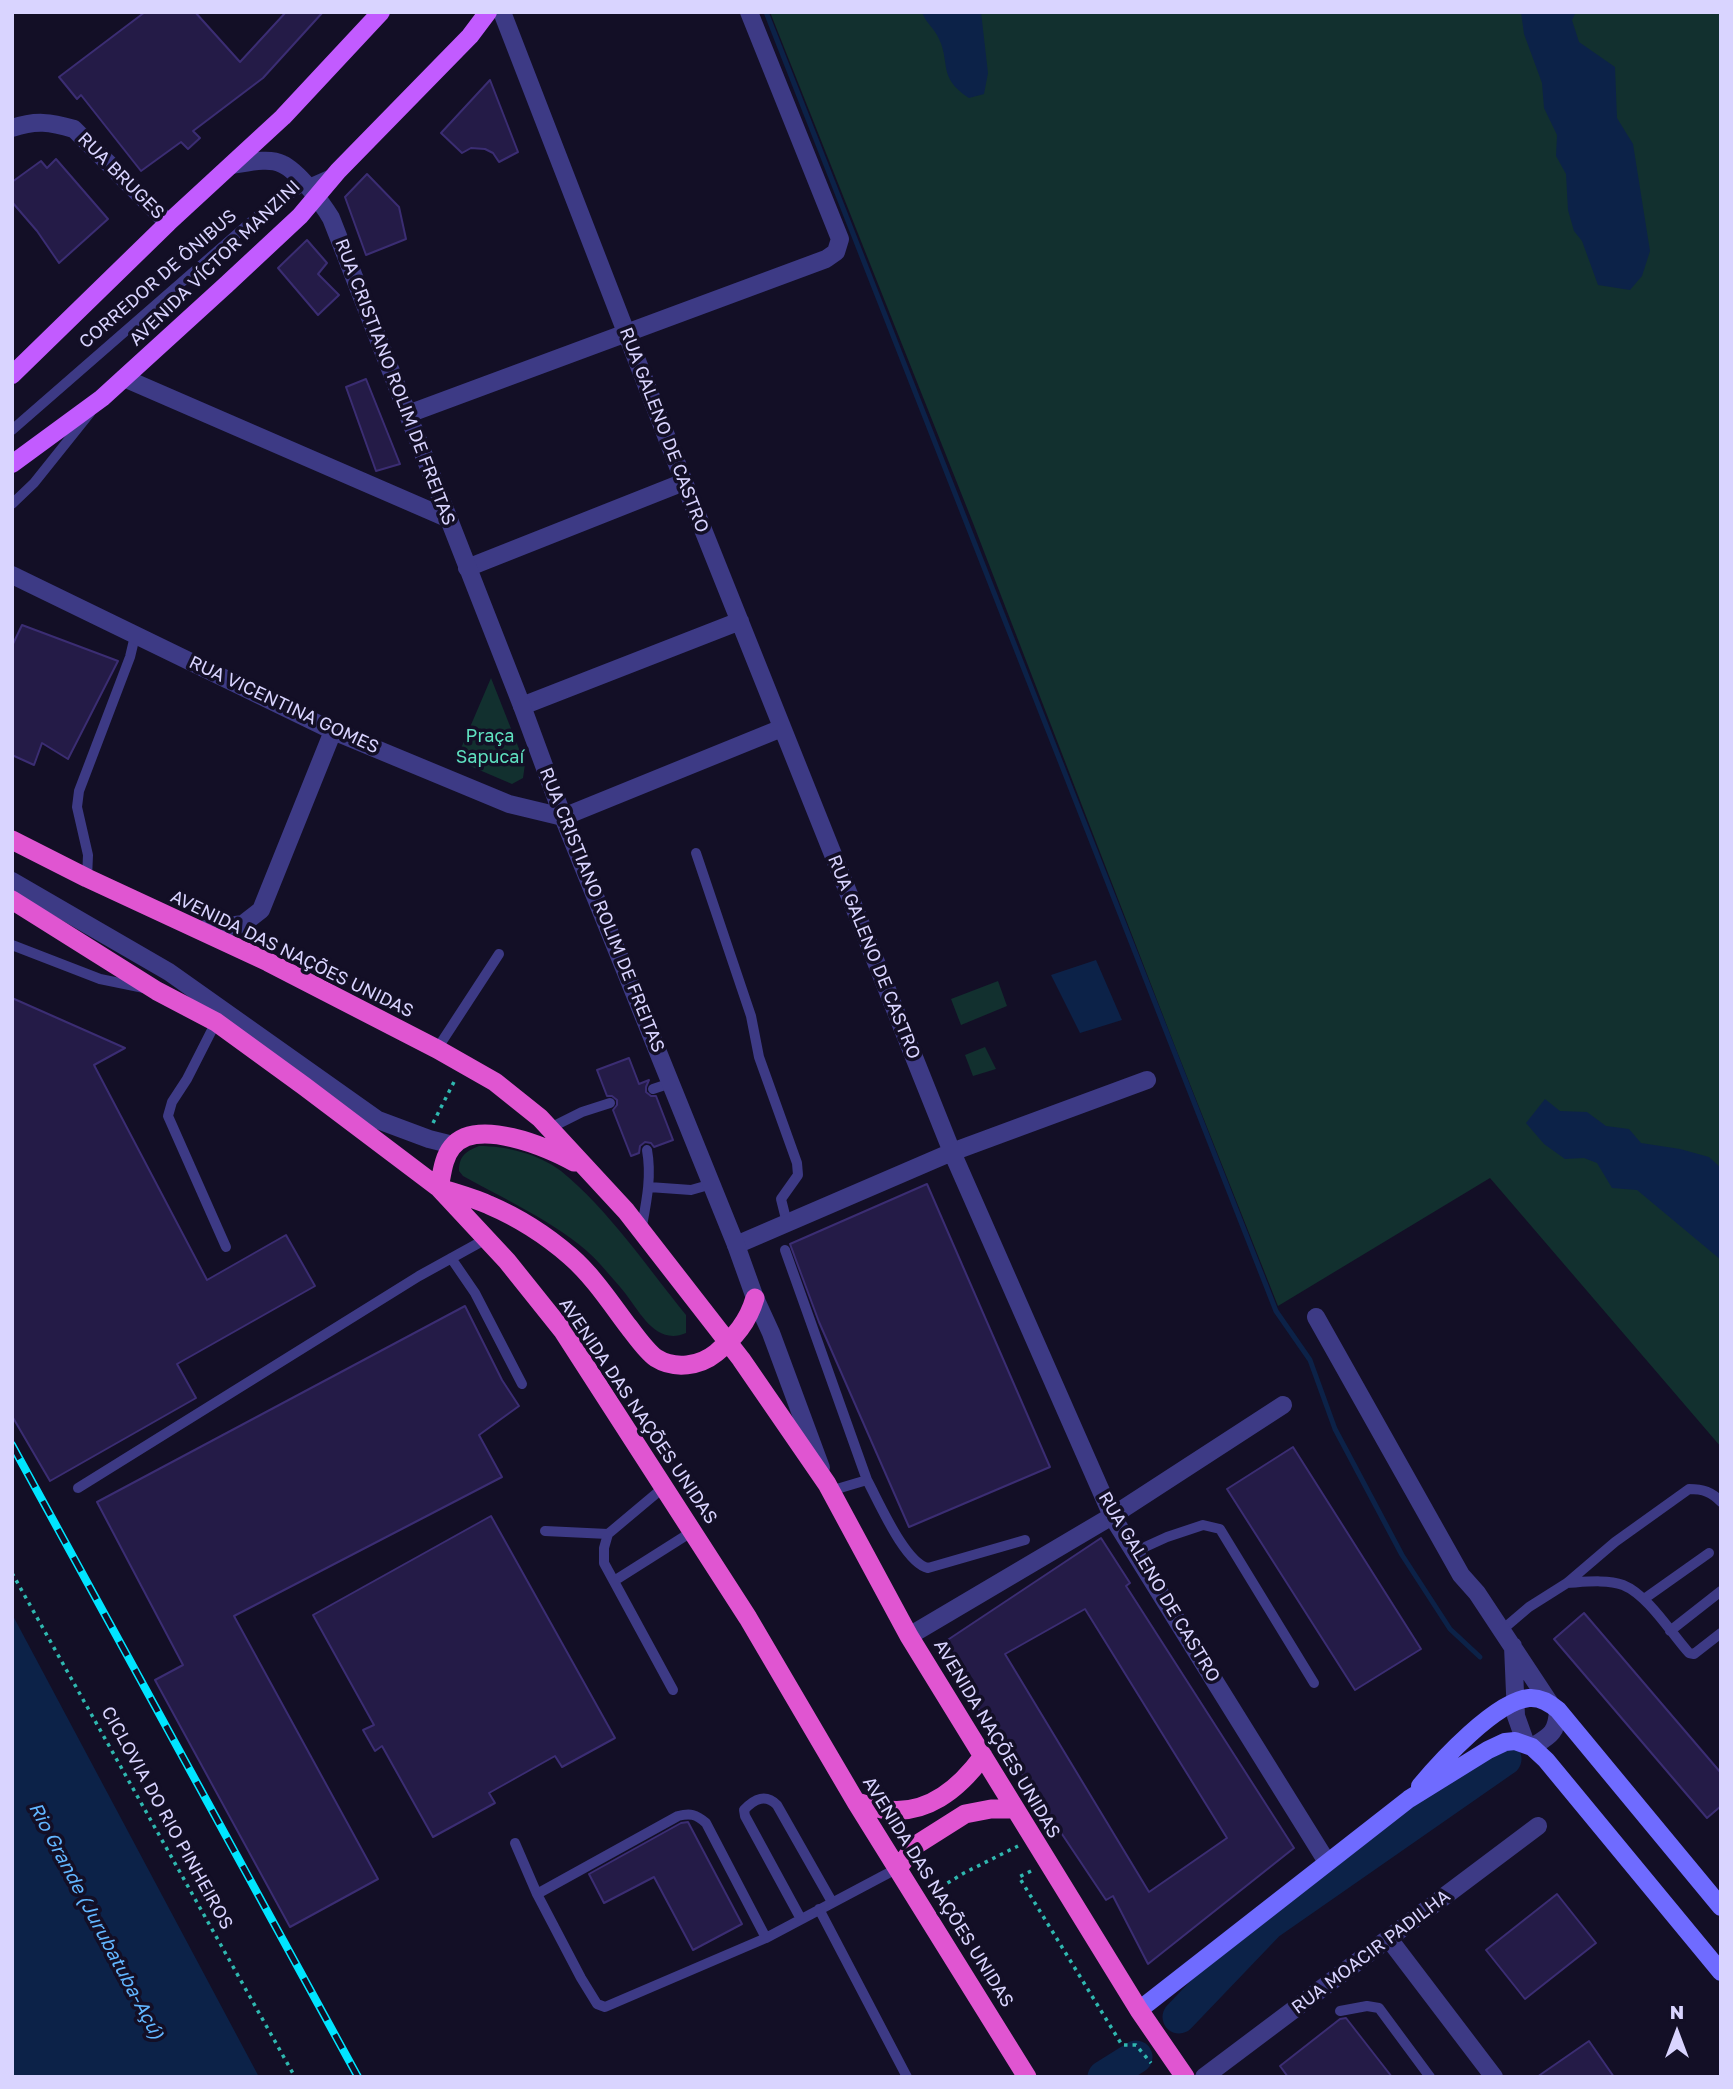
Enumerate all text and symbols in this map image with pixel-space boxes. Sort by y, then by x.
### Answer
street label: RUA BRUGES [73,128,169,224]
street label: AVENIDA VÍCTOR MANZINI [125,176,305,350]
street label: CORREDOR DE ÔNIBUS [75,205,241,353]
street label: RUA CRISTIANO ROLIM DE FREITAS [330,236,460,528]
street label: RUA GALENO DE CASTRO [615,324,713,536]
street label: RUA VICENTINA GOMES [186,651,382,759]
park label: Praça Sapucaí [456,725,524,768]
street label: RUA CRISTIANO ROLIM DE FREITAS [535,764,669,1056]
street label: RUA GALENO DE CASTRO [823,852,925,1062]
street label: AVENIDA DAS NAÇÕES UNIDAS [167,886,417,1022]
street label: AVENIDA DAS NAÇÕES UNIDAS [554,1294,722,1528]
street label: RUA GALENO DE CASTRO [1094,1488,1224,1686]
street label: AVENIDA NAÇÕES UNIDAS [929,1636,1065,1842]
street label: CICLOVIA DO RIO PINHEIROS [97,1703,237,1933]
street label: AVENIDA DAS NAÇÕES UNIDAS [858,1773,1018,2011]
water label: Rio Grande (Jurubatuba-Açú) [24,1798,168,2044]
street label: RUA MOACIR PADILHA [1288,1885,1454,2019]
north arrow [1642,1998,1712,2068]
text: N [1670,2000,1684,2023]

